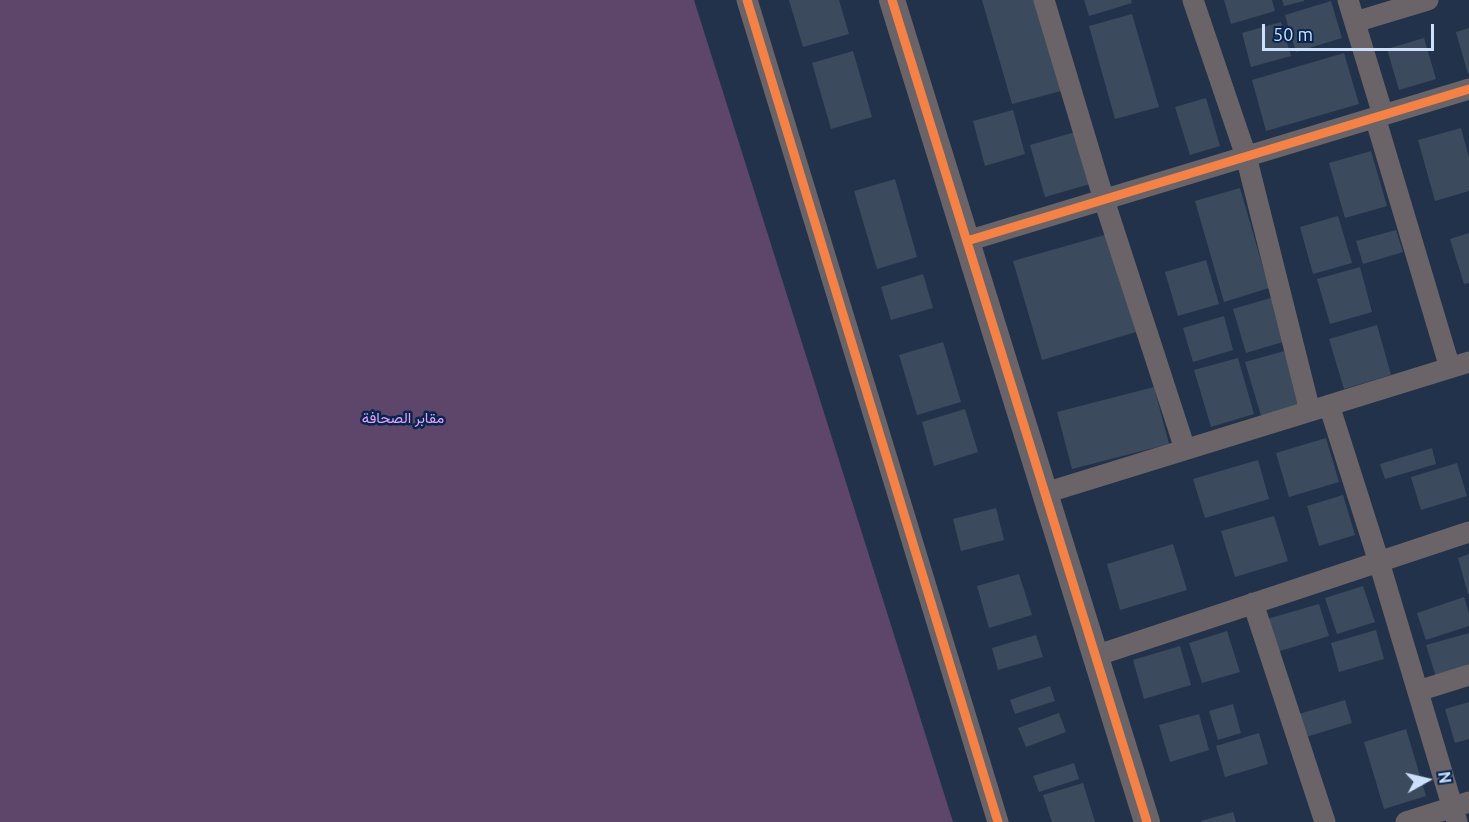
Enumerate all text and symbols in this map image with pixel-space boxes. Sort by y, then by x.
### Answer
scale bar [1265,12,1438,50]
text: 50 m [1273,24,1313,44]
park label: مقابر الصحافة [362,409,444,427]
north arrow [1397,750,1457,810]
text: N [1435,770,1455,785]

